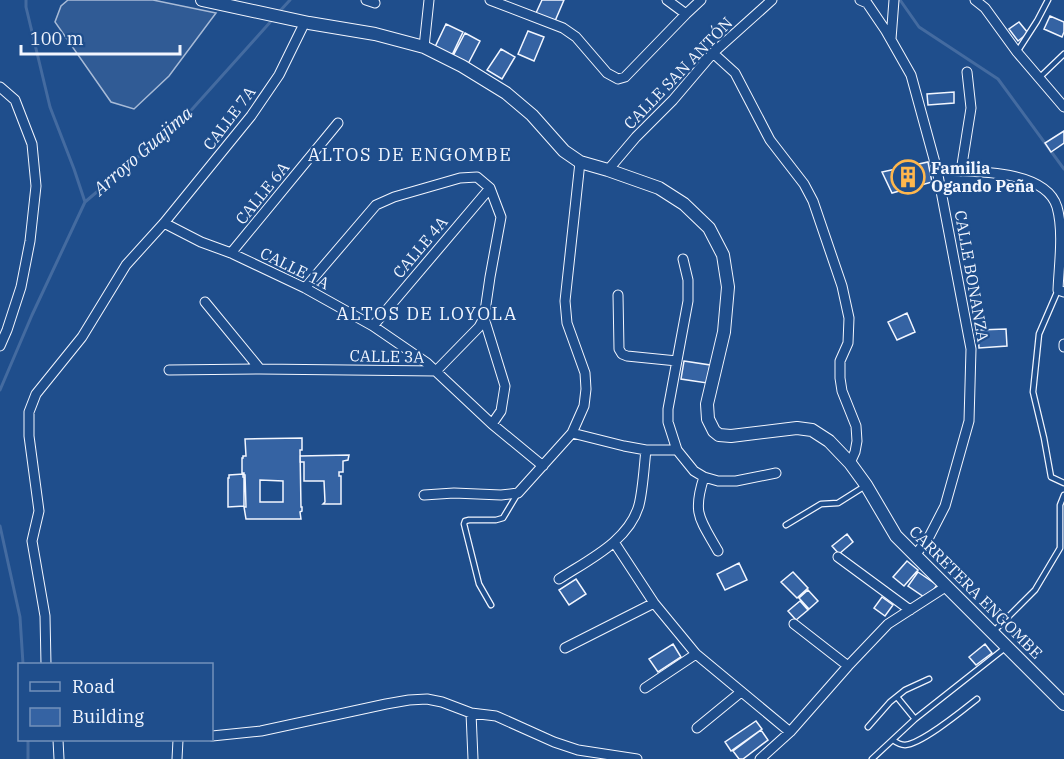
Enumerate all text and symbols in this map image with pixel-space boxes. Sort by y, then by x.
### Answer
street label: CALLE SAN ANTÓN [619,12,737,133]
scale bar [21,18,180,56]
text: 100 m [30,27,84,50]
street label: CALLE 7A [199,82,259,154]
water label: Arroyo Guajima [88,101,197,201]
district label: ALTOS DE ENGOMBE [308,143,512,166]
street label: CALLE 6A [231,158,293,228]
place label: Familia Ogando Peña [931,158,1034,196]
building icon: Familia Ogando Peña [890,159,926,195]
street label: CALLE BONANZA [951,209,993,343]
street label: CALLE 4A [388,212,452,282]
street label: CALLE 1A [257,243,333,293]
district label: ALTOS DE LOYOLA [336,302,518,325]
street label: CALLE 3A [349,345,425,367]
street label: CARRETERA ENGOMBE [905,521,1047,663]
legend [18,663,213,741]
text: Road [72,675,115,698]
text: Building [72,705,144,728]

